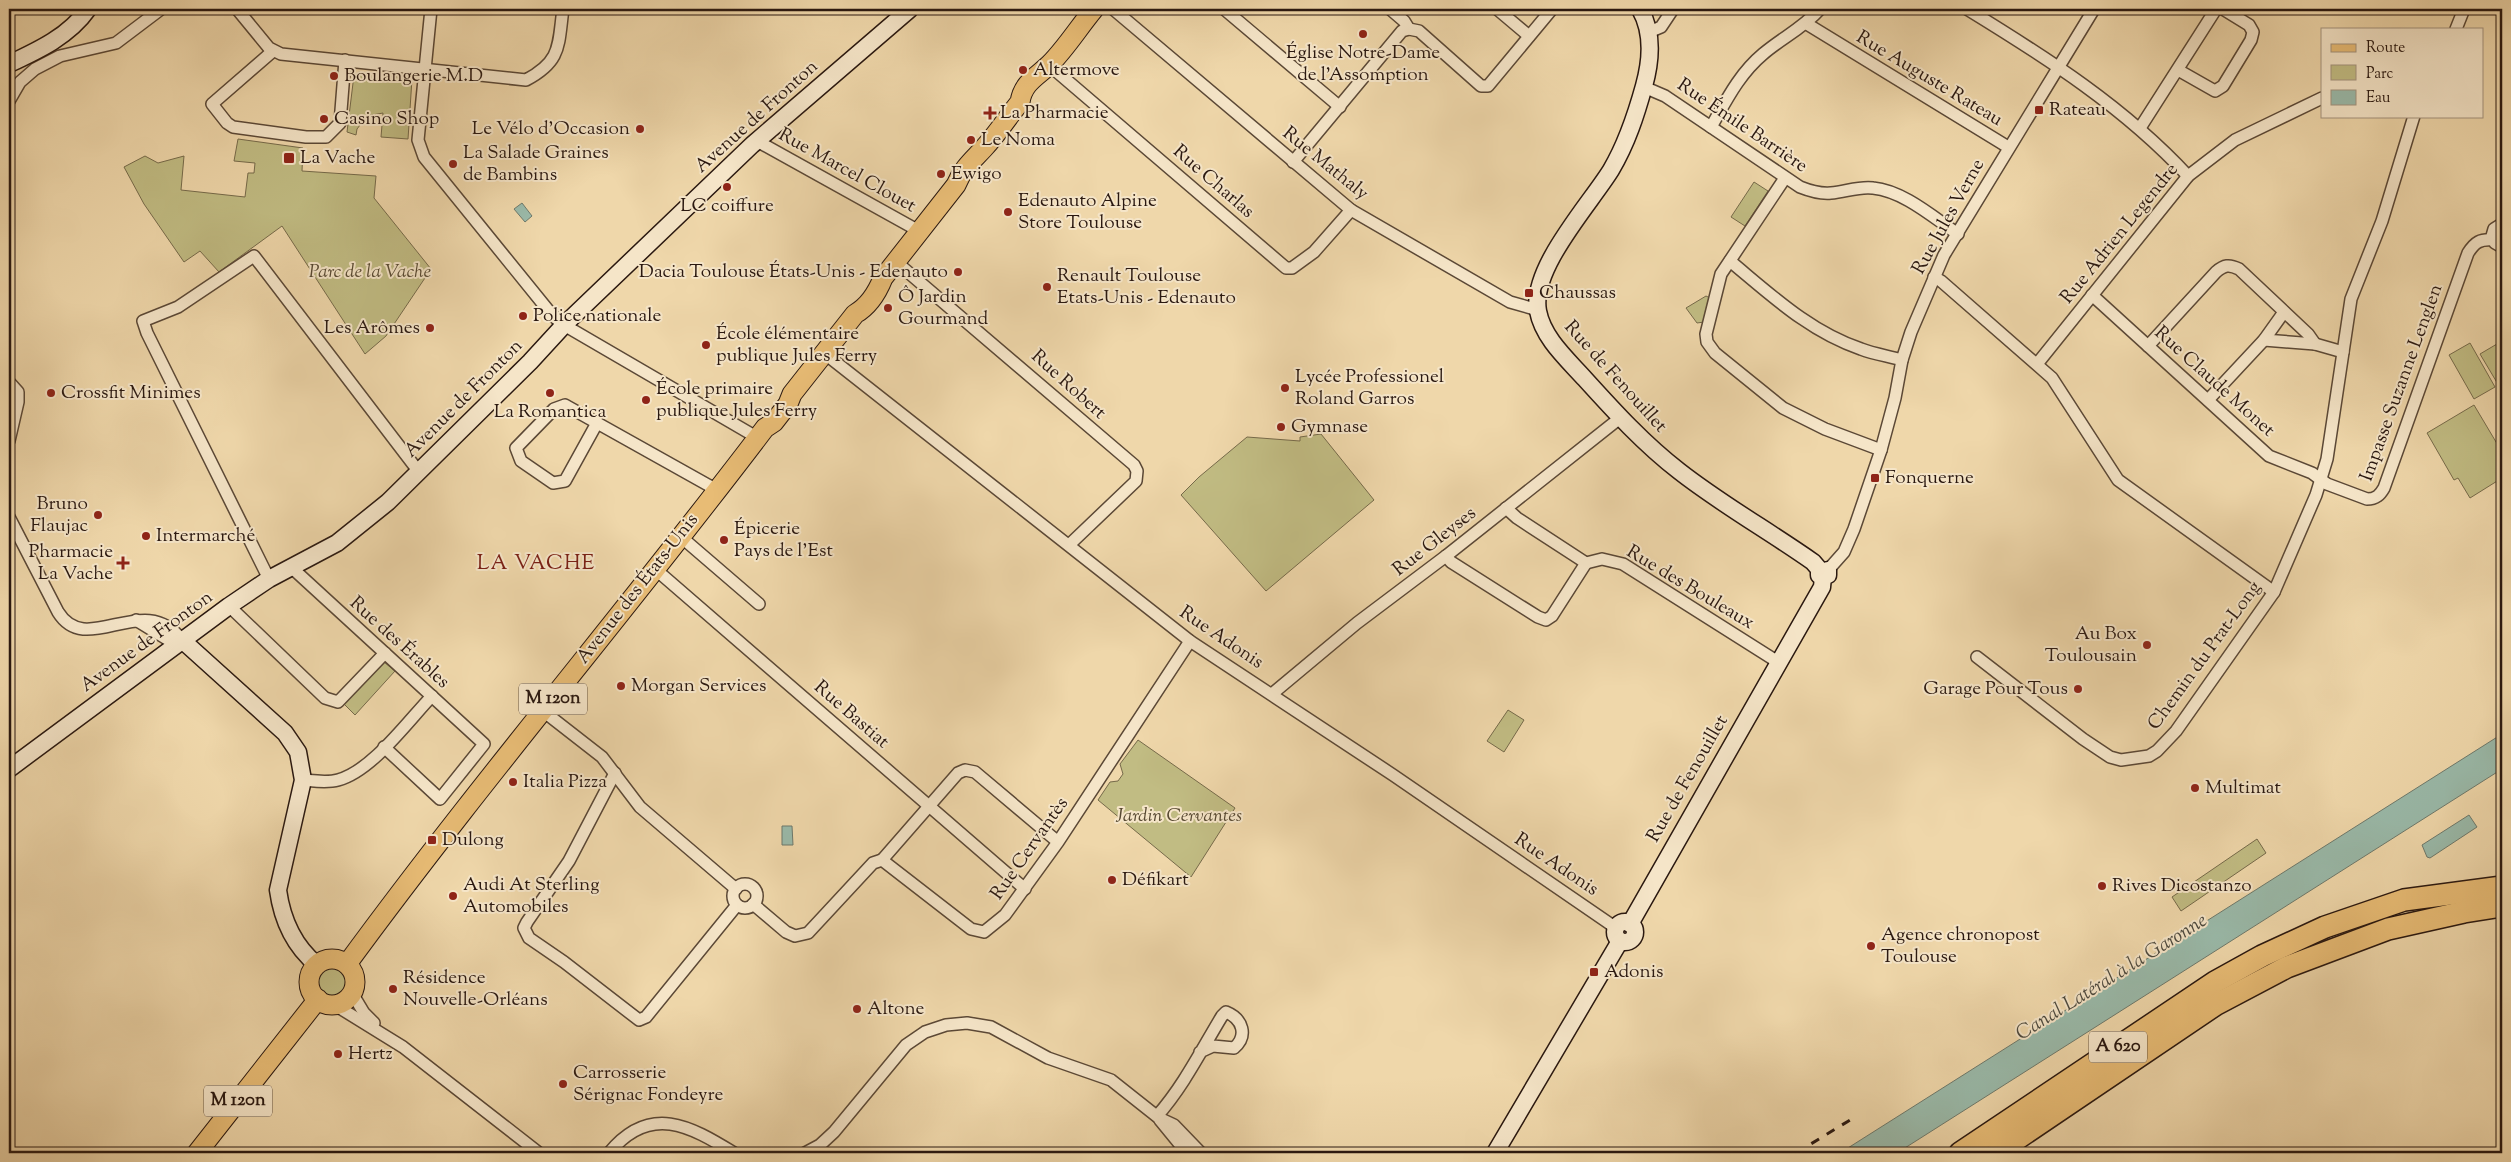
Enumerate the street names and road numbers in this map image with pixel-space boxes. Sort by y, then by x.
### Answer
street label: Rue Auguste Rateau [1851,24,2007,134]
street label: Avenue de Fronton [689,54,825,180]
street label: Rue Émile Barrière [1671,72,1813,180]
street label: Rue Mathaly [1276,121,1374,208]
street label: Rue Marcel Clouet [773,122,921,220]
street label: Rue Charlas [1166,139,1260,225]
street label: Rue Jules Verne [1906,154,1992,280]
street label: Rue Adrien Legendre [2055,158,2185,310]
street label: Impasse Suzanne Lenglen [2354,281,2450,485]
street label: Rue de Fenouillet [1557,315,1673,440]
street label: Rue Claude Monet [2148,320,2281,444]
street label: Avenue de Fronton [399,334,529,464]
street label: Rue Robert [1024,344,1112,427]
street label: Rue Gleyses [1388,501,1482,583]
street label: Avenue des États-Unis [571,508,705,670]
street label: Rue des Bouleaux [1621,539,1759,637]
street label: Chemin du Prat-Long [2142,576,2268,736]
street label: Avenue de Fronton [75,585,219,699]
street label: Rue des Érables [343,591,455,695]
street label: Rue Adonis [1173,600,1269,676]
street label: Rue Bastiat [807,675,895,756]
road number: M 120n [519,684,587,714]
street label: Rue de Fenouillet [1641,710,1736,848]
street label: Rue Cervantès [984,792,1076,906]
street label: Rue Adonis [1508,827,1604,903]
road number: A 620 [2089,1032,2147,1062]
road number: M 120n [204,1086,272,1116]

